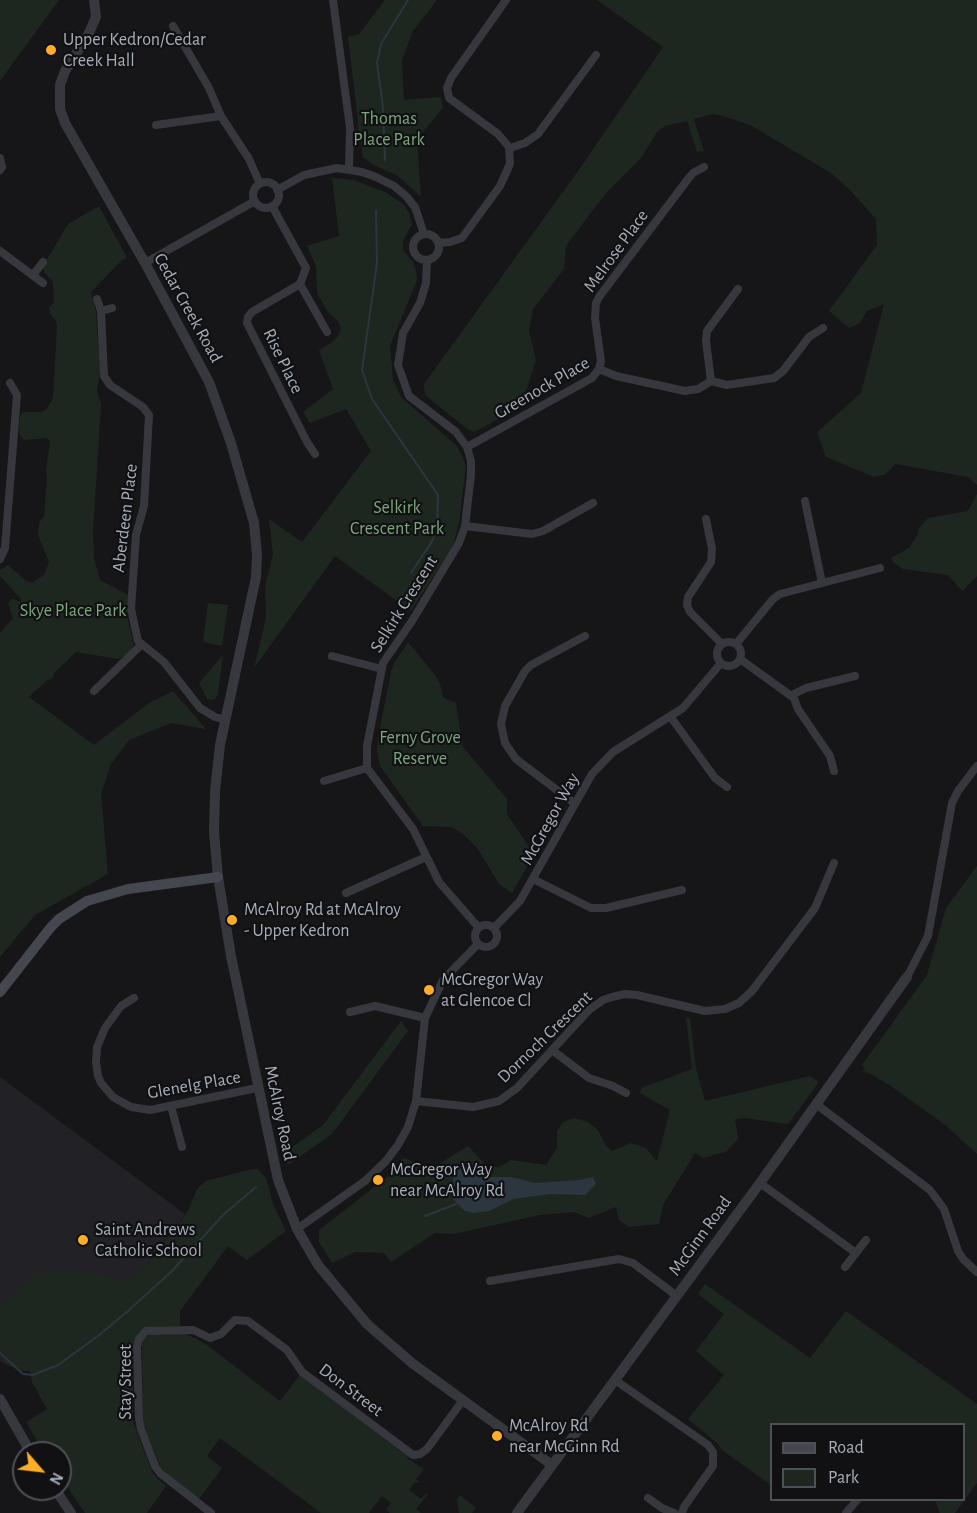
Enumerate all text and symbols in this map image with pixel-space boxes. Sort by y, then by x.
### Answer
place label: Upper Kedron/Cedar Creek Hall [63,29,206,72]
marker: Upper Kedron/Cedar Creek Hall [44,43,58,57]
park label: Thomas Place Park [353,108,425,150]
street label: Melrose Place [579,206,653,296]
street label: Cedar Creek Road [149,249,227,367]
street label: Rise Place [258,325,308,397]
street label: Greenock Place [491,352,593,424]
street label: Aberdeen Place [108,462,142,574]
park label: Selkirk Crescent Park [350,497,444,540]
street label: Selkirk Crescent [366,551,442,657]
park label: Skye Place Park [20,600,126,622]
park label: Ferny Grove Reserve [379,727,461,770]
street label: McGregor Way [516,769,584,869]
place label: McAlroy Rd at McAlroy - Upper Kedron [244,899,401,942]
marker: McAlroy Rd at McAlroy - Upper Kedron [225,913,239,927]
place label: McGregor Way at Glencoe Cl [441,969,543,1012]
marker: McGregor Way at Glencoe Cl [422,983,436,997]
street label: Dornoch Crescent [493,986,597,1088]
street label: McAlroy Road [259,1064,301,1162]
street label: Glenelg Place [146,1066,242,1104]
place label: McGregor Way near McAlroy Rd [390,1159,504,1202]
marker: McGregor Way near McAlroy Rd [371,1173,385,1187]
street label: McGinn Road [664,1192,736,1280]
place label: Saint Andrews Catholic School [95,1219,202,1262]
marker: Saint Andrews Catholic School [76,1233,90,1247]
street label: Stay Street [115,1344,137,1420]
street label: Don Street [315,1359,387,1421]
place label: McAlroy Rd near McGinn Rd [509,1415,619,1458]
legend [770,1423,965,1501]
marker: McAlroy Rd near McGinn Rd [490,1429,504,1443]
text: Road [828,1439,864,1457]
north arrow [12,1441,72,1501]
text: Park [828,1469,859,1487]
text: N [46,1470,66,1487]

